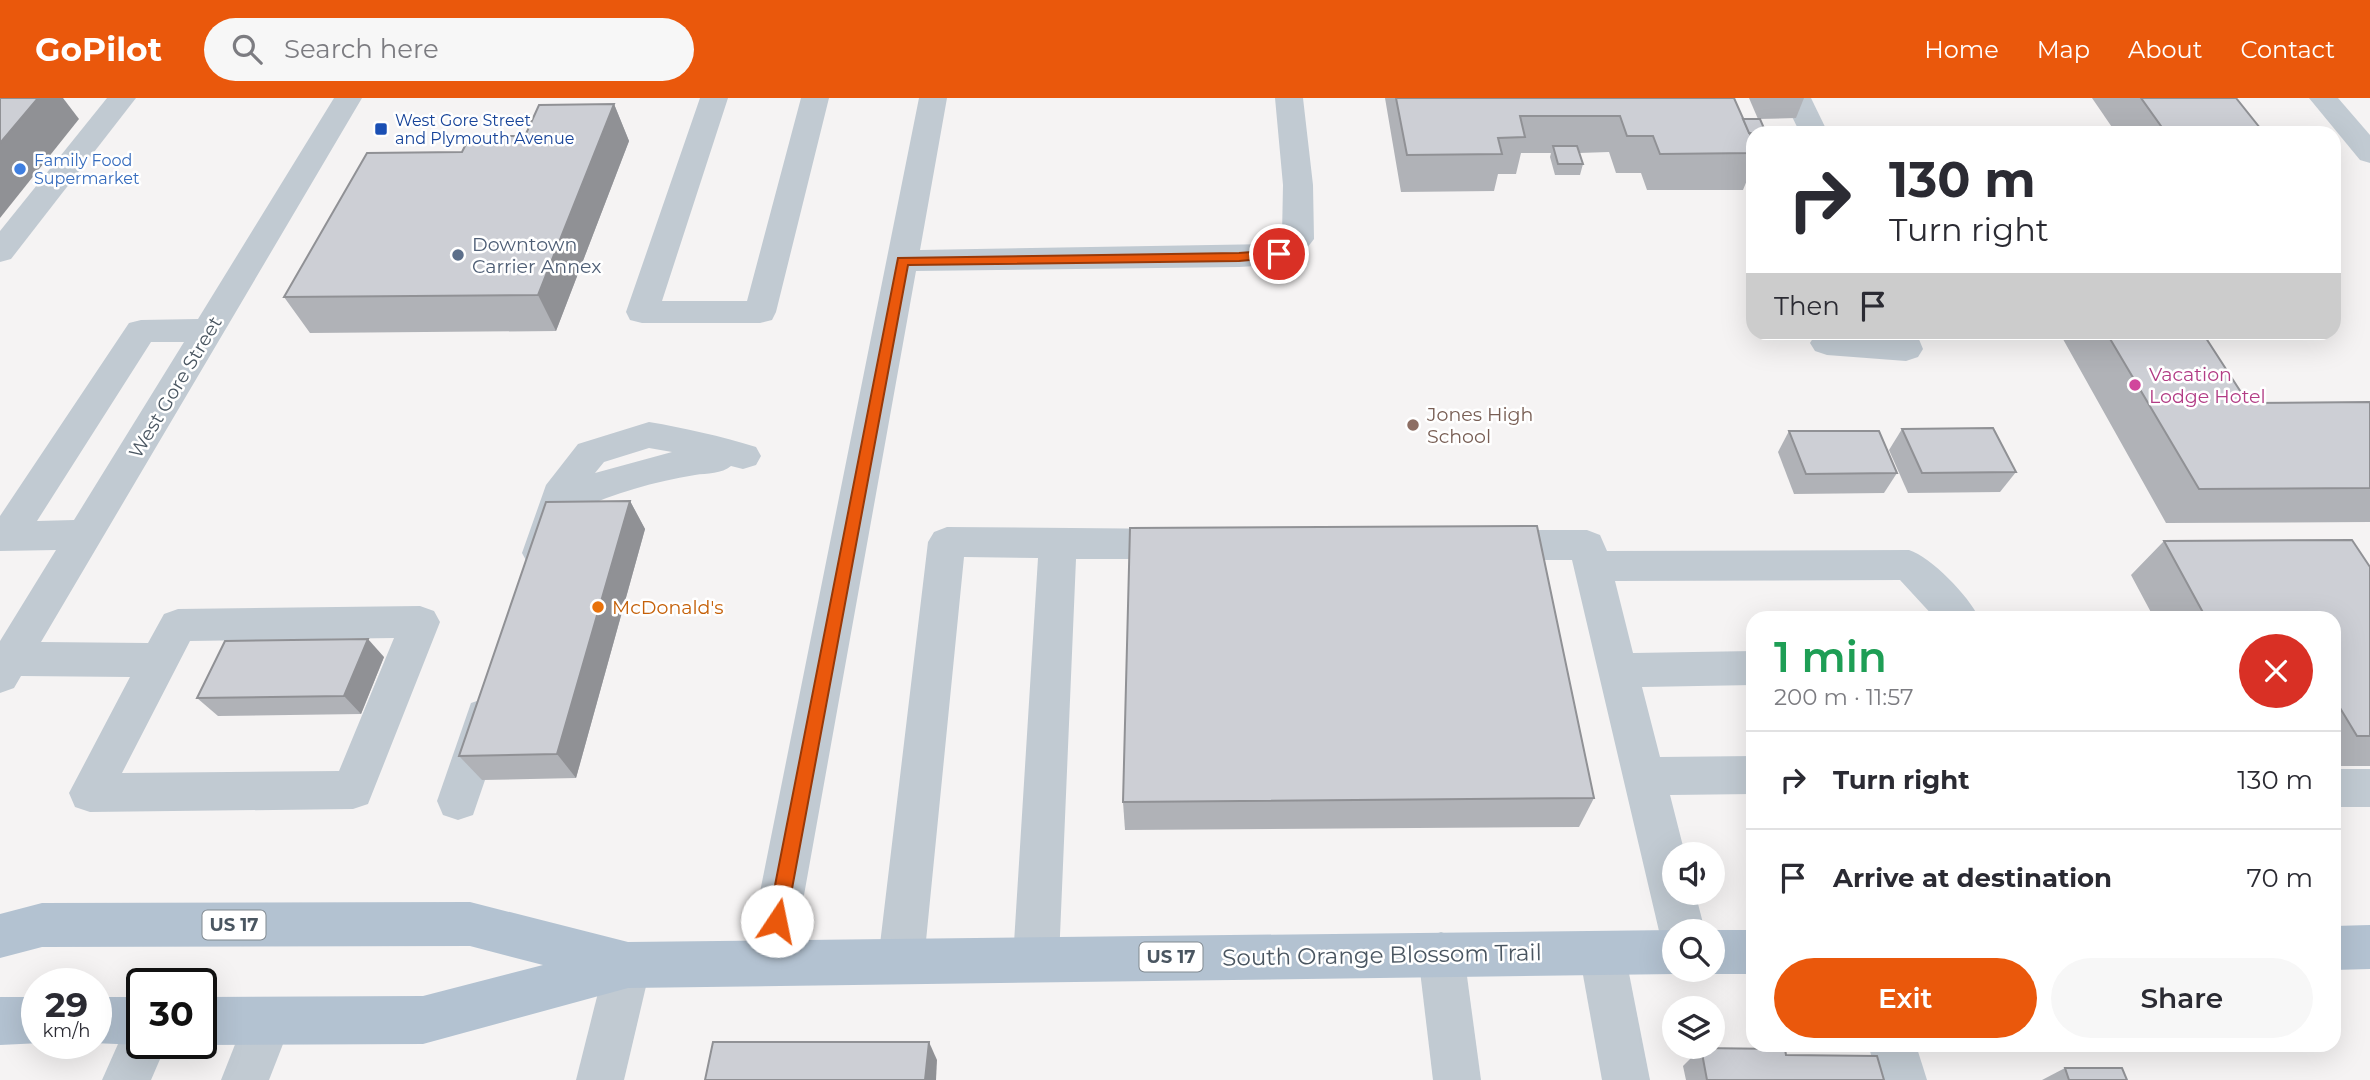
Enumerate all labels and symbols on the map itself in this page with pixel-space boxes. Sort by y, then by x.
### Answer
place label: West Gore Street and Plymouth Avenue [395,111,574,148]
marker: West Gore Street and Plymouth Avenue [373,121,389,137]
place label: Family Food Supermarket [34,151,140,188]
marker: Family Food Supermarket [12,161,28,177]
pin [1249,224,1309,284]
place label: Downtown Carrier Annex [472,233,601,278]
marker: Downtown Carrier Annex [450,247,466,263]
street label: West Gore Street [124,312,227,462]
place label: Vacation Lodge Hotel [2149,363,2266,408]
marker: Vacation Lodge Hotel [2127,377,2143,393]
place label: Jones High School [1426,403,1533,448]
marker: Jones High School [1405,417,1421,433]
place label: McDonald's [612,596,724,619]
marker: McDonald's [590,599,606,615]
position arrow [740,884,814,958]
road number: US 17 [202,910,266,940]
street label: South Orange Blossom Trail [1222,938,1542,972]
road number: US 17 [1140,942,1202,972]
speed limit sign: 30 [126,968,217,1059]

